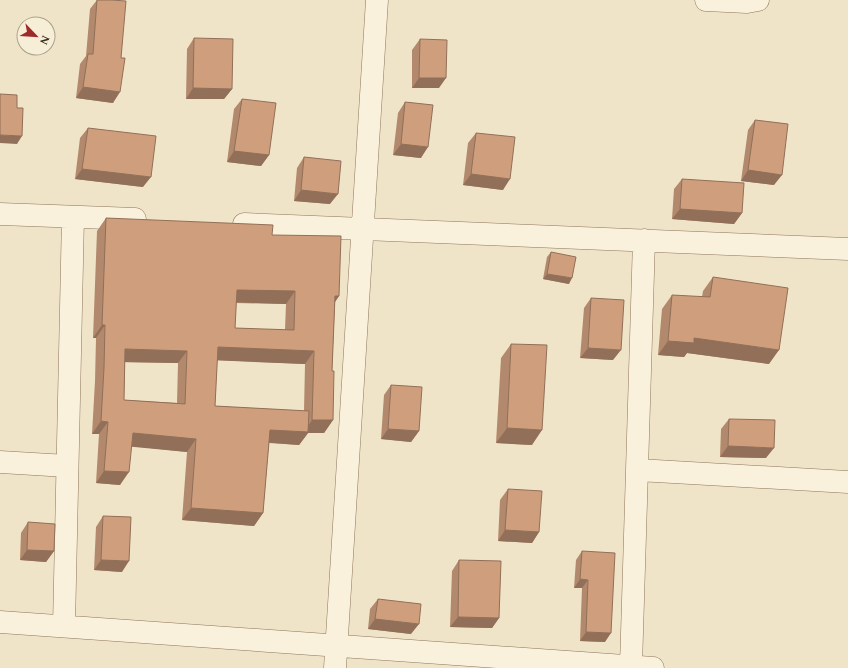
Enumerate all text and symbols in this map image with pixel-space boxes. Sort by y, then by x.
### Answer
north arrow [16,16,56,56]
text: N [35,32,54,48]

